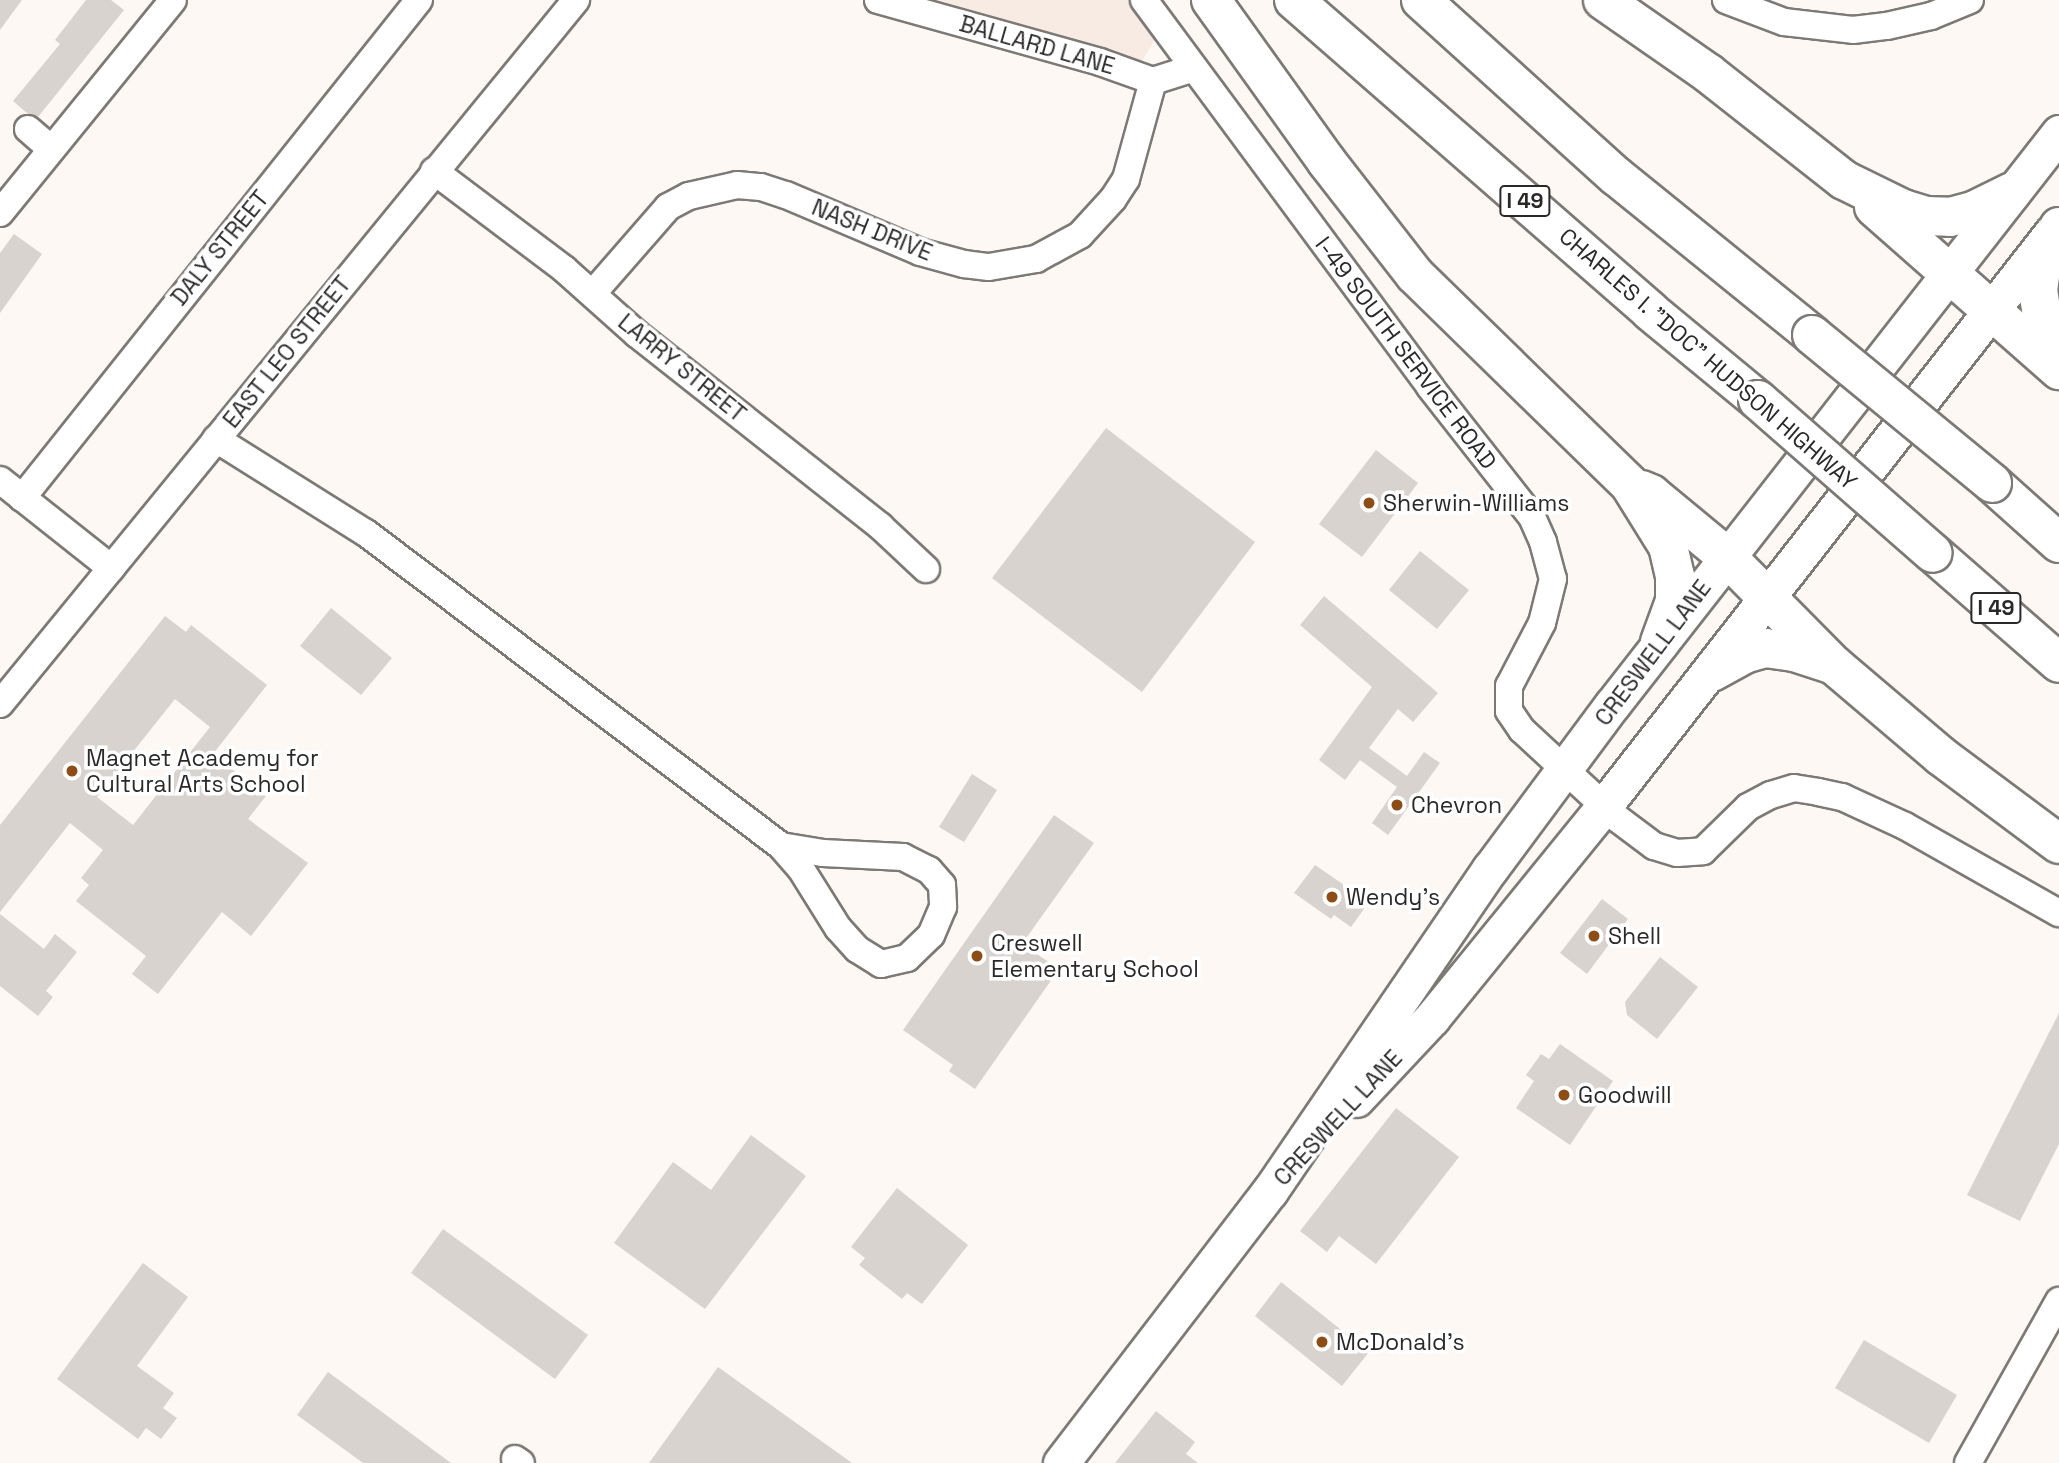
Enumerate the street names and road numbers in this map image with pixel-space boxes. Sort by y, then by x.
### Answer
street label: BALLARD LANE [956,10,1118,80]
road number: I 49 [1499,184,1551,218]
street label: DALY STREET [165,185,275,311]
street label: NASH DRIVE [808,193,936,267]
street label: CHARLES I. "DOC" HUDSON HIGHWAY [1553,222,1863,496]
street label: I-49 SOUTH SERVICE ROAD [1310,231,1502,475]
street label: EAST LEO STREET [217,270,357,434]
street label: LARRY STREET [612,308,752,428]
street label: CRESWELL LANE [1589,575,1717,731]
road number: I 49 [1970,590,2022,626]
street label: CRESWELL LANE [1268,1044,1408,1192]

